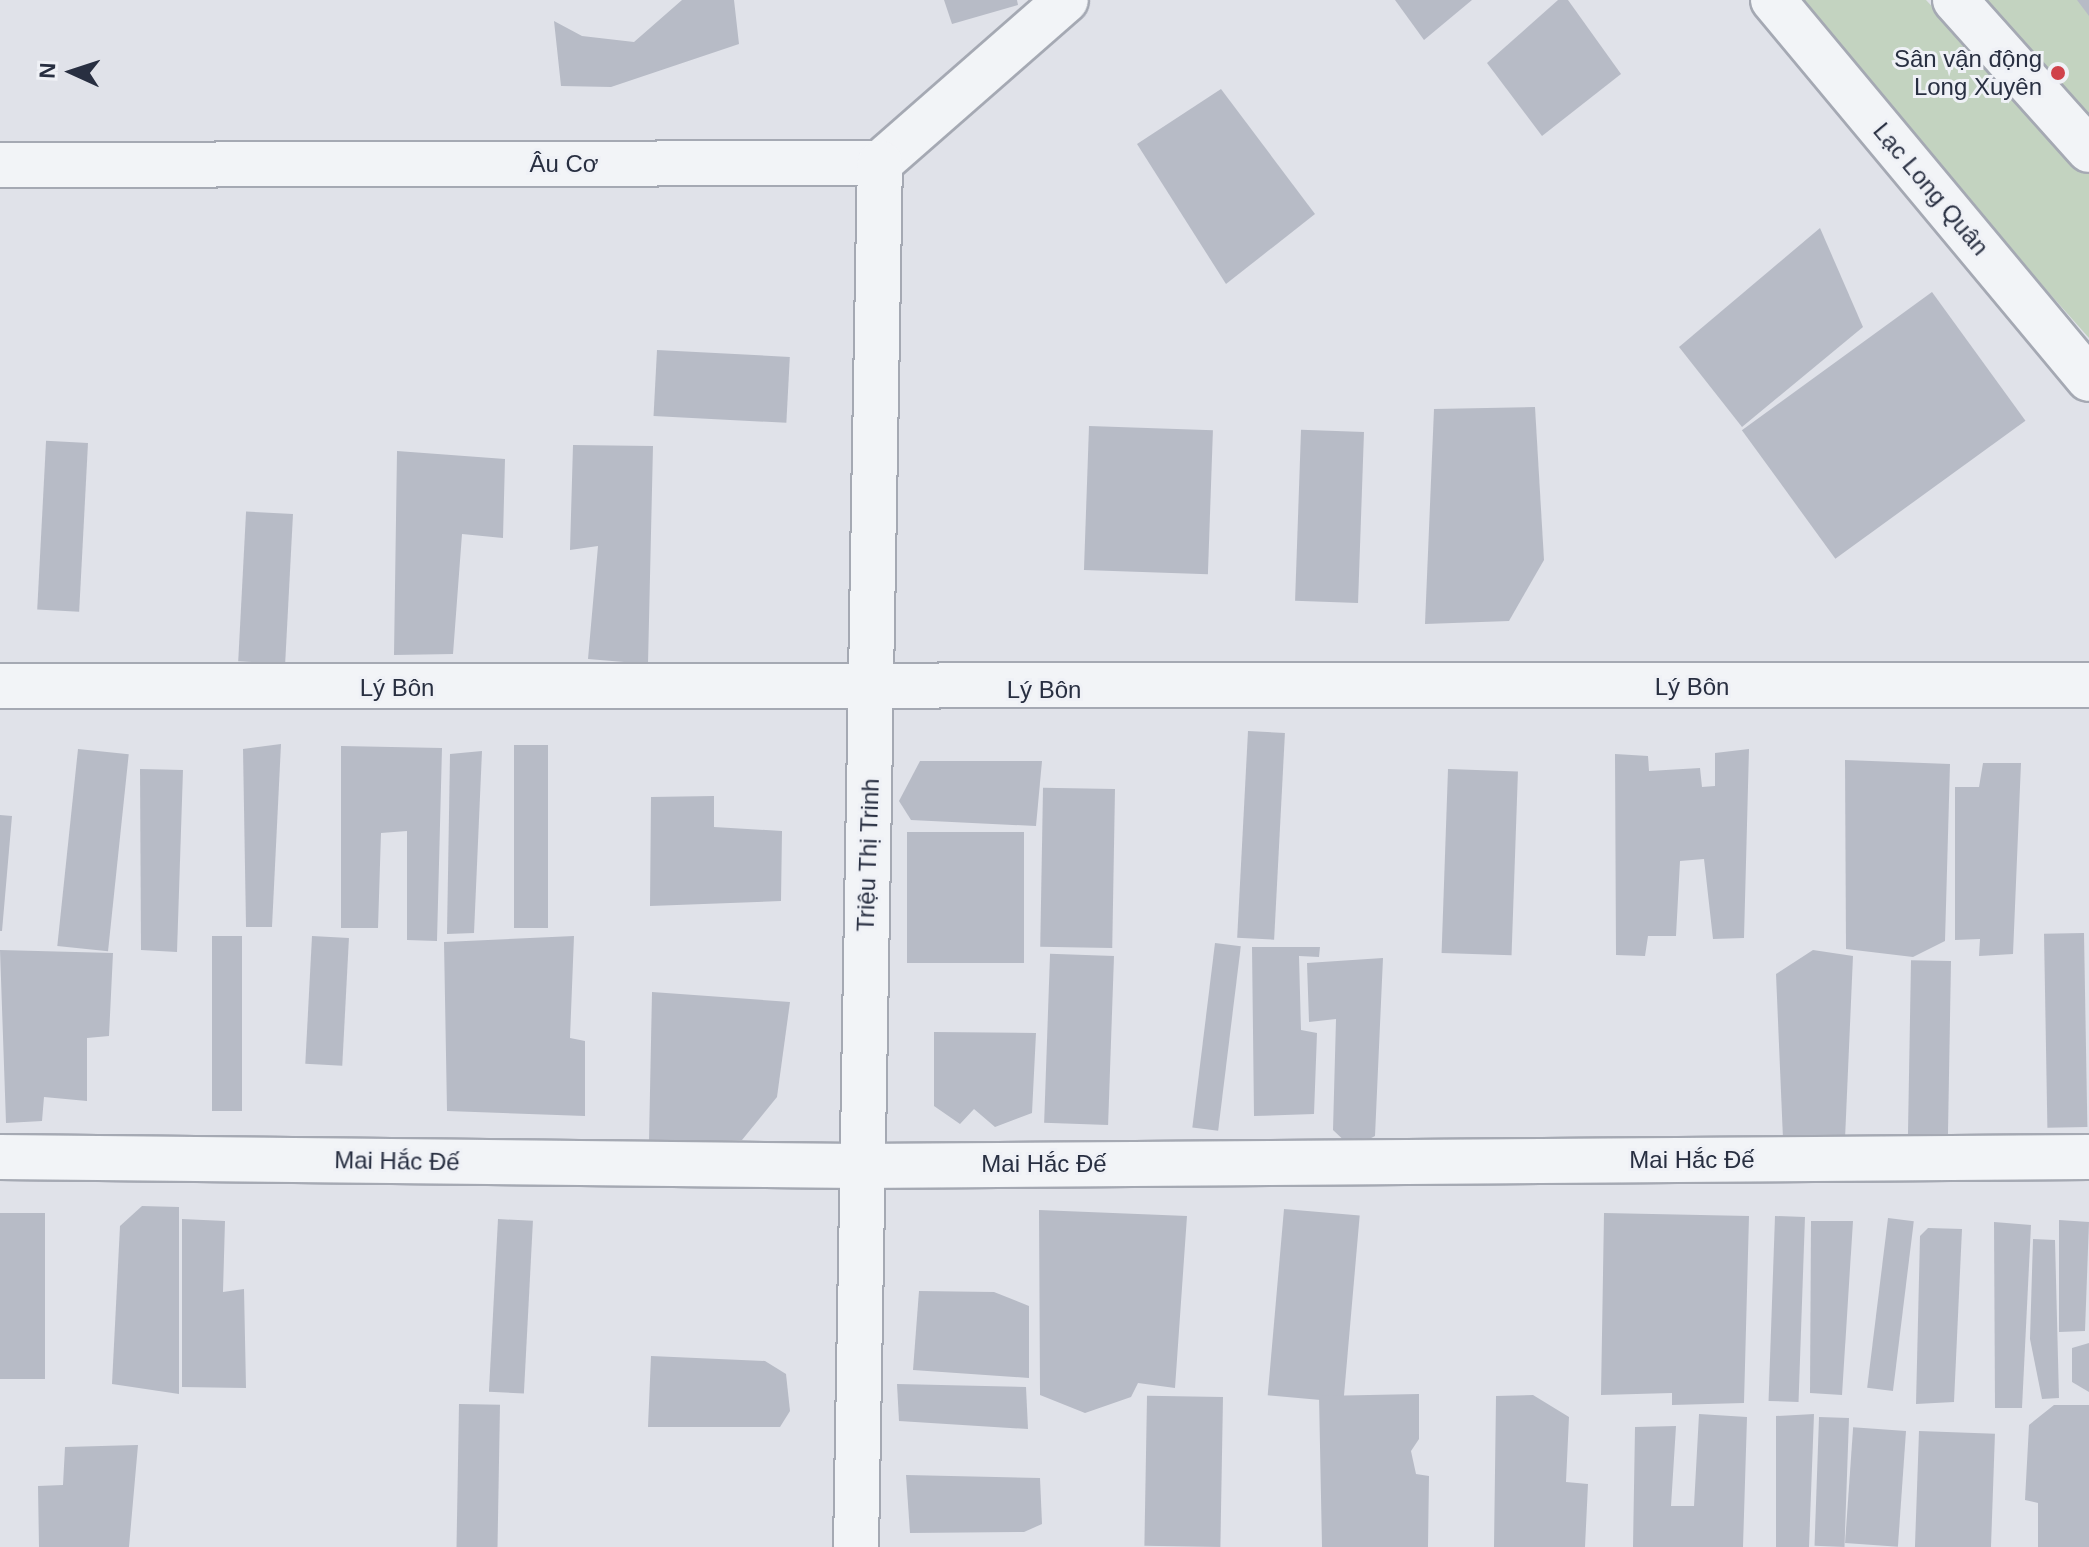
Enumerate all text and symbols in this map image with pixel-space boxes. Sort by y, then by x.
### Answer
north arrow [32,32,112,112]
place label: Sân vận động Long Xuyên [1894,45,2042,101]
text: N [35,62,60,79]
marker: Sân vận động Long Xuyên [2049,64,2067,82]
street label: Lạc Long Quân [1867,117,1995,261]
street label: Âu Cơ [529,150,599,178]
street label: Lý Bôn [1655,673,1729,701]
street label: Lý Bôn [360,674,434,702]
street label: Lý Bôn [1007,676,1081,704]
street label: Triệu Thị Trinh [851,777,885,933]
street label: Mai Hắc Đế [334,1146,460,1176]
street label: Mai Hắc Đế [1629,1146,1755,1174]
street label: Mai Hắc Đế [981,1150,1107,1178]

